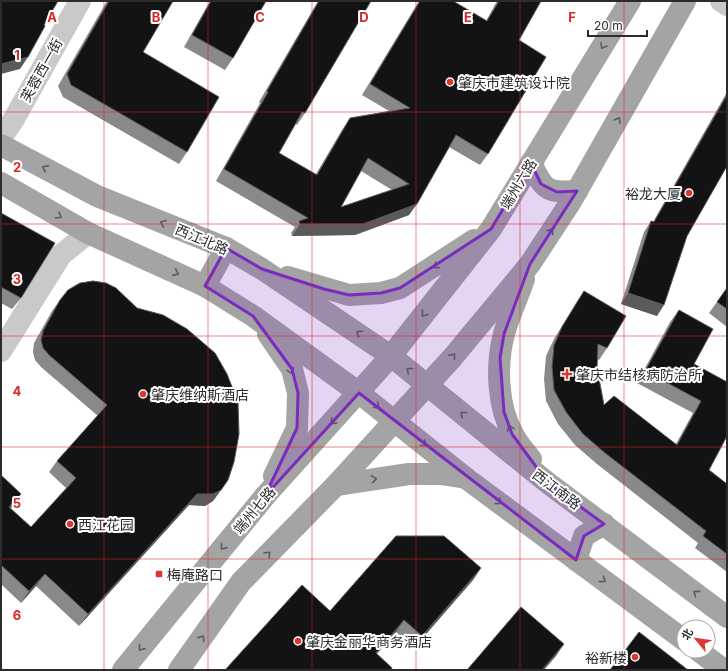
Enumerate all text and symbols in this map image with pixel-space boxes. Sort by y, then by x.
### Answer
text: A [47,9,57,25]
text: B [152,9,161,25]
text: C [255,9,265,25]
text: D [359,9,369,25]
text: E [464,9,472,25]
text: F [568,9,576,25]
scale bar [588,12,647,38]
text: 20 m [594,18,623,33]
street label: 芙蓉西一街 [17,35,65,105]
one-way arrow [600,42,607,49]
text: 1 [14,47,20,63]
place label: 肇庆市建筑设计院 [458,74,570,91]
marker: 肇庆市建筑设计院 [445,77,455,87]
one-way arrow [613,117,620,124]
street label: 端州六路 [496,156,540,212]
text: 2 [13,159,21,175]
one-way arrow [42,166,50,173]
place label: 裕龙大厦 [625,185,681,202]
marker: 裕龙大厦 [684,188,694,198]
one-way arrow [55,212,62,219]
one-way arrow [160,219,167,227]
street label: 西江北路 [173,220,231,258]
one-way arrow [546,228,554,235]
one-way arrow [433,261,440,268]
one-way arrow [172,268,180,276]
text: 3 [13,271,21,287]
one-way arrow [421,310,428,317]
one-way arrow [357,331,364,338]
one-way arrow [449,353,456,361]
place label: 肇庆市结核病防治所 [576,366,702,383]
one-way arrow [287,367,295,374]
one-way arrow [406,368,414,375]
marker: 肇庆市结核病防治所 [561,368,573,380]
text: 4 [13,383,22,399]
place label: 肇庆维纳斯酒店 [151,386,249,403]
marker: 肇庆维纳斯酒店 [138,389,148,399]
one-way arrow [372,402,379,409]
one-way arrow [461,412,468,419]
one-way arrow [330,417,338,425]
one-way arrow [507,424,515,431]
one-way arrow [420,440,427,447]
street label: 西江南路 [530,465,584,513]
one-way arrow [371,475,377,484]
street label: 端州七路 [229,483,279,537]
text: 5 [13,495,21,511]
one-way arrow [494,497,501,504]
place label: 西江花园 [78,516,134,533]
marker: 西江花园 [65,519,75,529]
one-way arrow [220,543,227,550]
one-way arrow [263,551,271,559]
place label: 梅庵路口 [167,566,223,583]
marker: 梅庵路口 [154,569,164,579]
one-way arrow [598,575,605,582]
one-way arrow [693,591,700,598]
text: 6 [13,607,21,623]
north arrow [676,619,716,659]
text: 北 [678,626,696,642]
place label: 肇庆金丽华商务酒店 [306,633,432,650]
one-way arrow [197,635,205,642]
marker: 肇庆金丽华商务酒店 [293,636,303,646]
one-way arrow [138,643,145,651]
place label: 裕新楼 [585,649,627,666]
marker: 裕新楼 [630,652,640,662]

